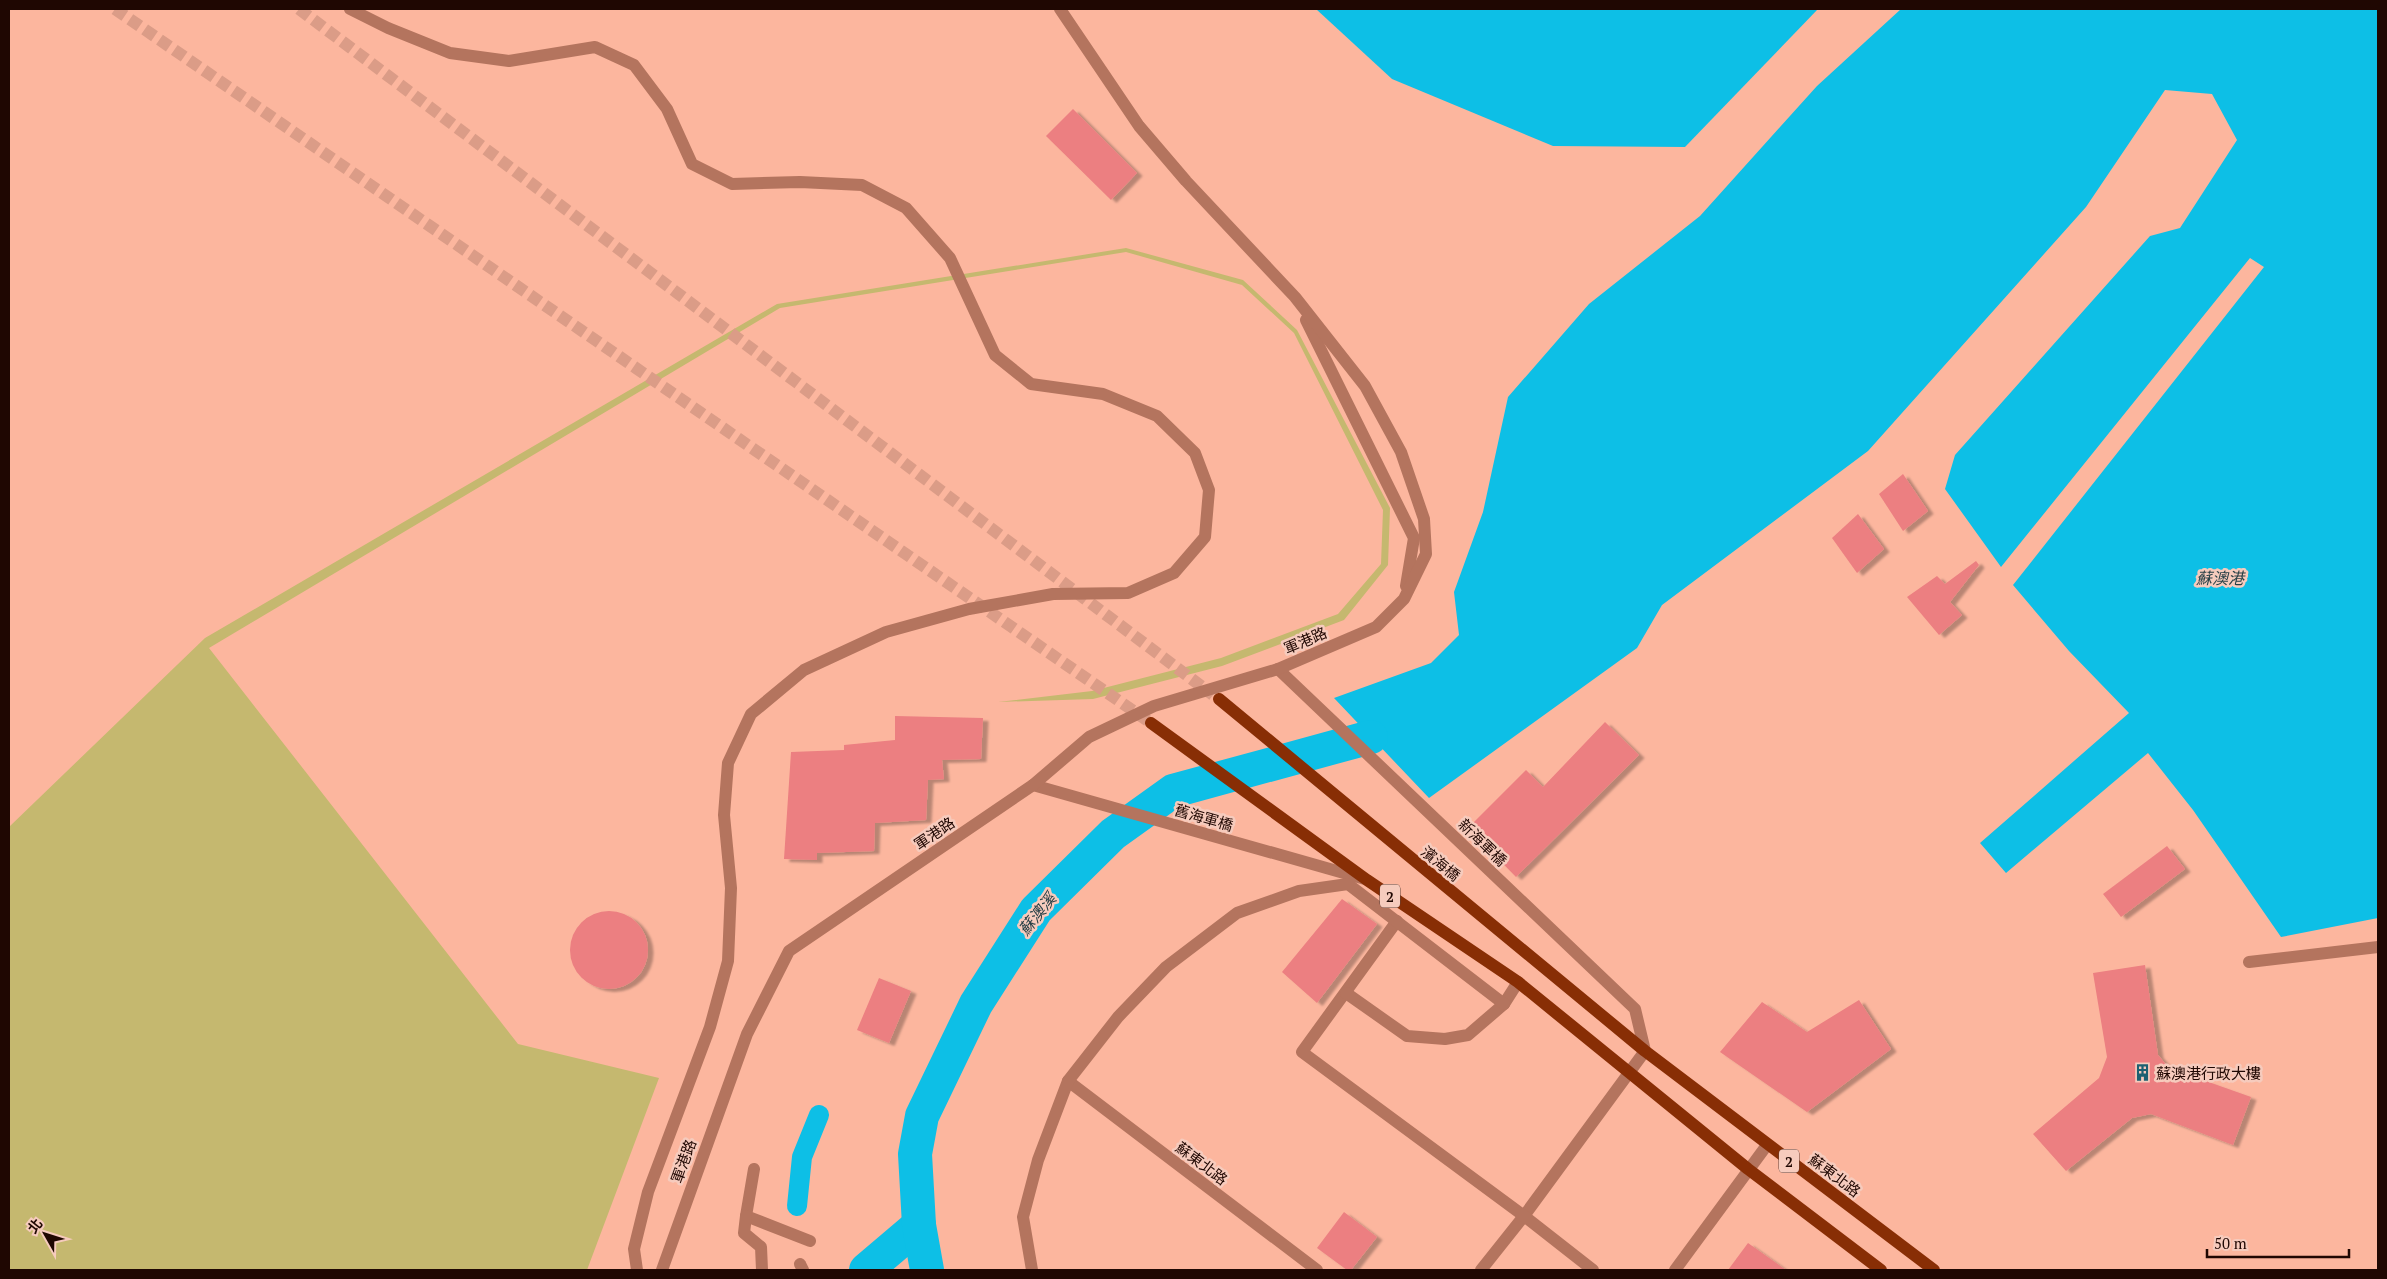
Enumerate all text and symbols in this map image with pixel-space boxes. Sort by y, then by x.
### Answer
water label: 蘇澳港 [2196,567,2246,589]
street label: 軍港路 [1280,622,1330,658]
street label: 舊海軍橋 [1172,799,1236,835]
street label: 軍港路 [910,812,958,854]
street label: 新海軍橋 [1454,814,1512,870]
street label: 濱海橋 [1417,841,1465,885]
road number: 2 [1380,884,1400,908]
water label: 蘇澳溪 [1013,887,1062,940]
building icon: 蘇澳港行政大樓 [2132,1063,2152,1083]
place label: 蘇澳港行政大樓 [2156,1063,2261,1083]
street label: 軍港路 [666,1136,700,1186]
street label: 蘇東北路 [1172,1137,1232,1189]
street label: 蘇東北路 [1805,1149,1865,1201]
road number: 2 [1779,1150,1799,1172]
north arrow [20,1209,70,1259]
text: 北 [23,1214,46,1237]
scale bar [2207,1226,2350,1258]
text: 50 m [2214,1233,2247,1253]

